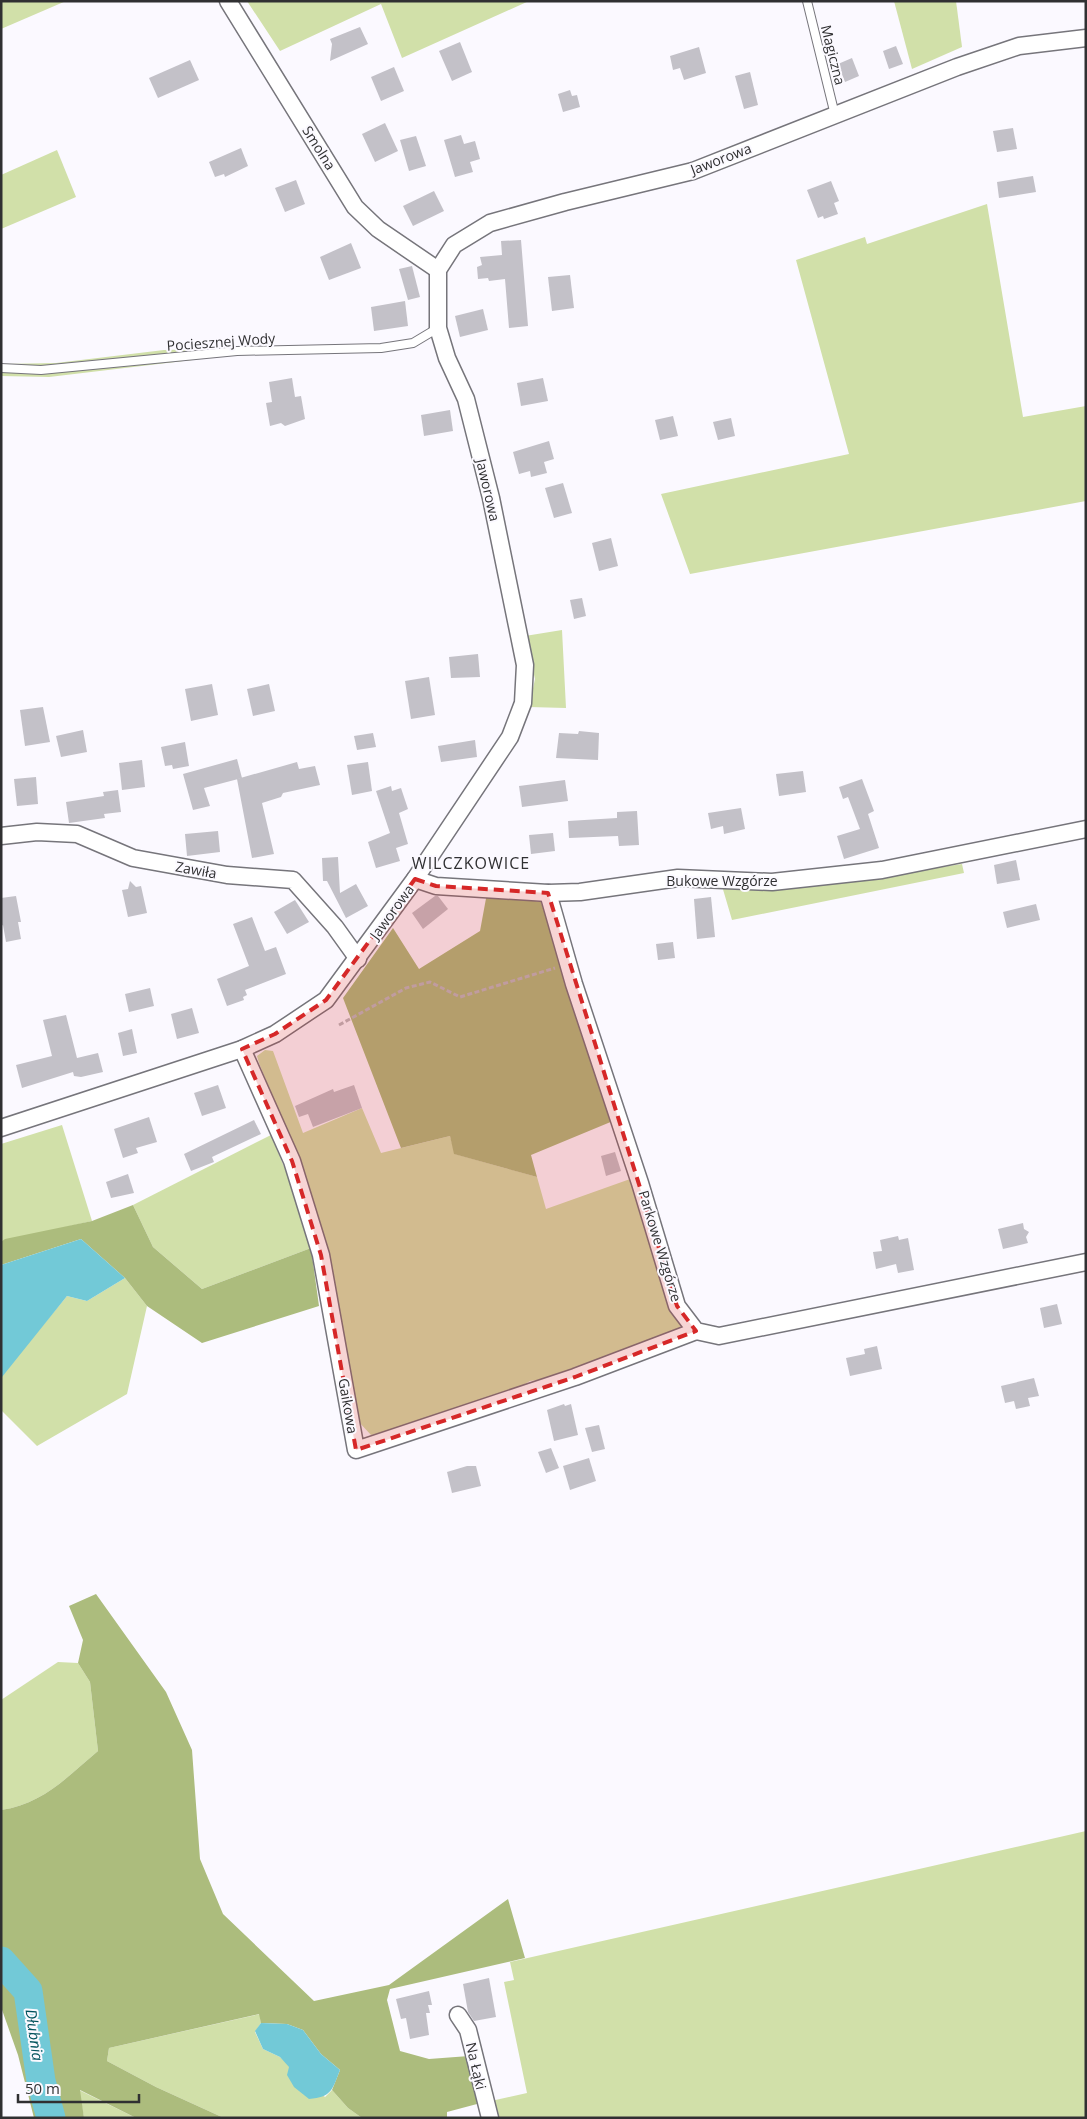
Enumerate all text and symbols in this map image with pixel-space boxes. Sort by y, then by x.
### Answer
street label: Magiczna [817,23,850,87]
street label: Smolna [298,122,340,174]
street label: Jaworowa [686,138,754,180]
street label: Pociesznej Wody [166,328,277,355]
street label: Jaworowa [472,455,505,523]
district label: WILCZKOWICE [412,852,530,874]
street label: Zawiła [174,857,218,882]
street label: Bukowe Wzgórze [666,871,778,890]
street label: Jaworowa [364,880,418,945]
street label: Parkowe Wzgórze [634,1188,687,1304]
street label: Gaikowa [334,1377,363,1435]
water label: Dłubnia [21,2008,49,2063]
street label: Na Łąki [462,2040,491,2091]
scale bar [18,2072,139,2104]
text: 50 m [25,2078,60,2098]

